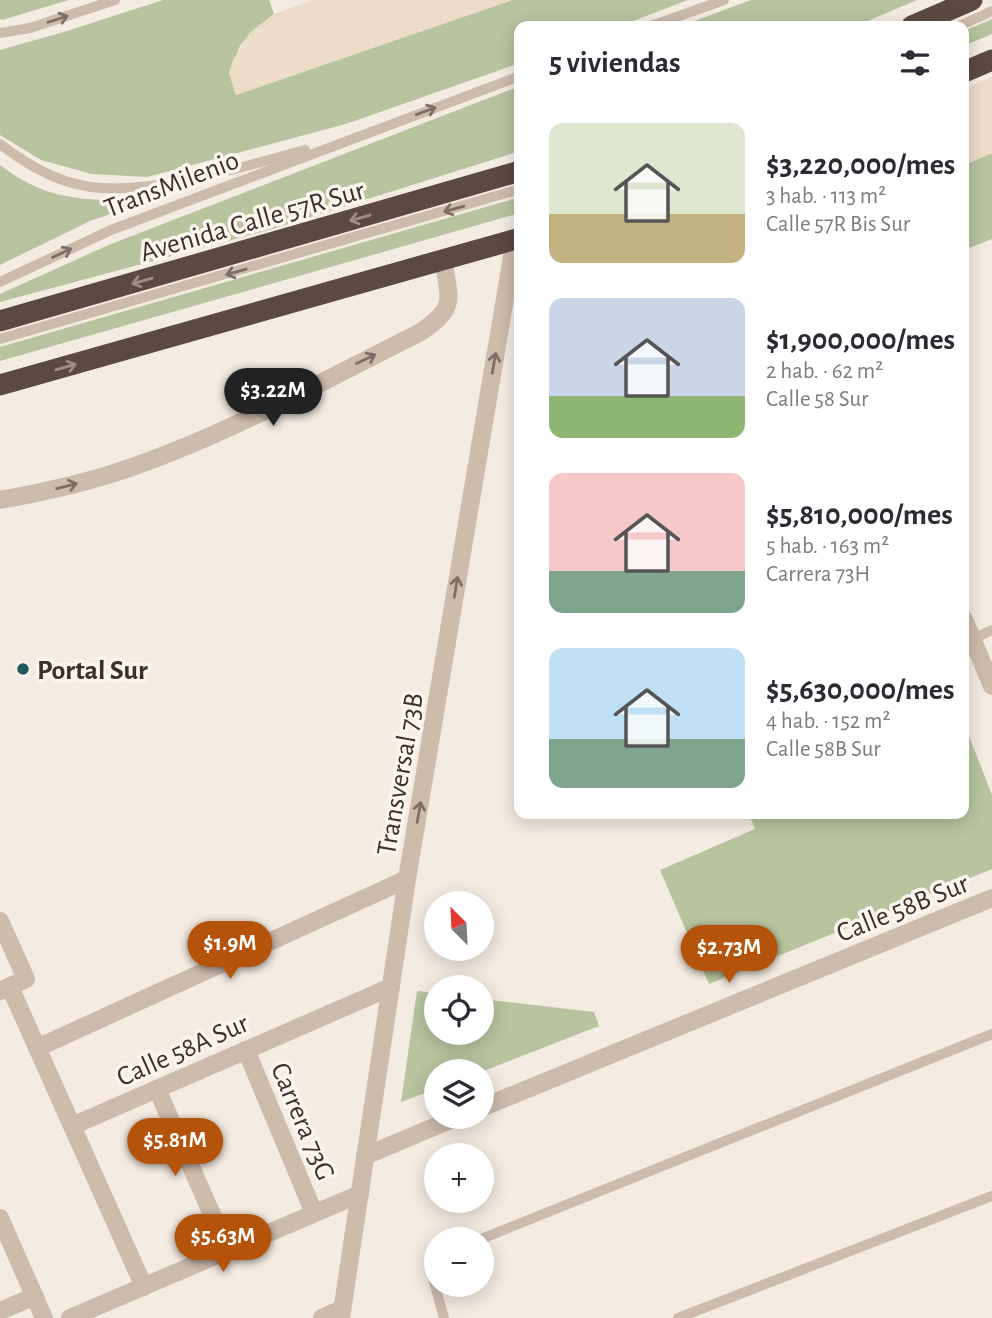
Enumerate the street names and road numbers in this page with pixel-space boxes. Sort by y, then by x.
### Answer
street label: TransMilenio [100,146,243,223]
street label: Avenida Calle 57R Sur [137,176,368,267]
street label: Transversal 73B [373,691,429,858]
street label: Calle 58B Sur [833,870,973,948]
street label: Calle 58A Sur [113,1009,253,1092]
street label: Carrera 73G [265,1059,339,1185]

